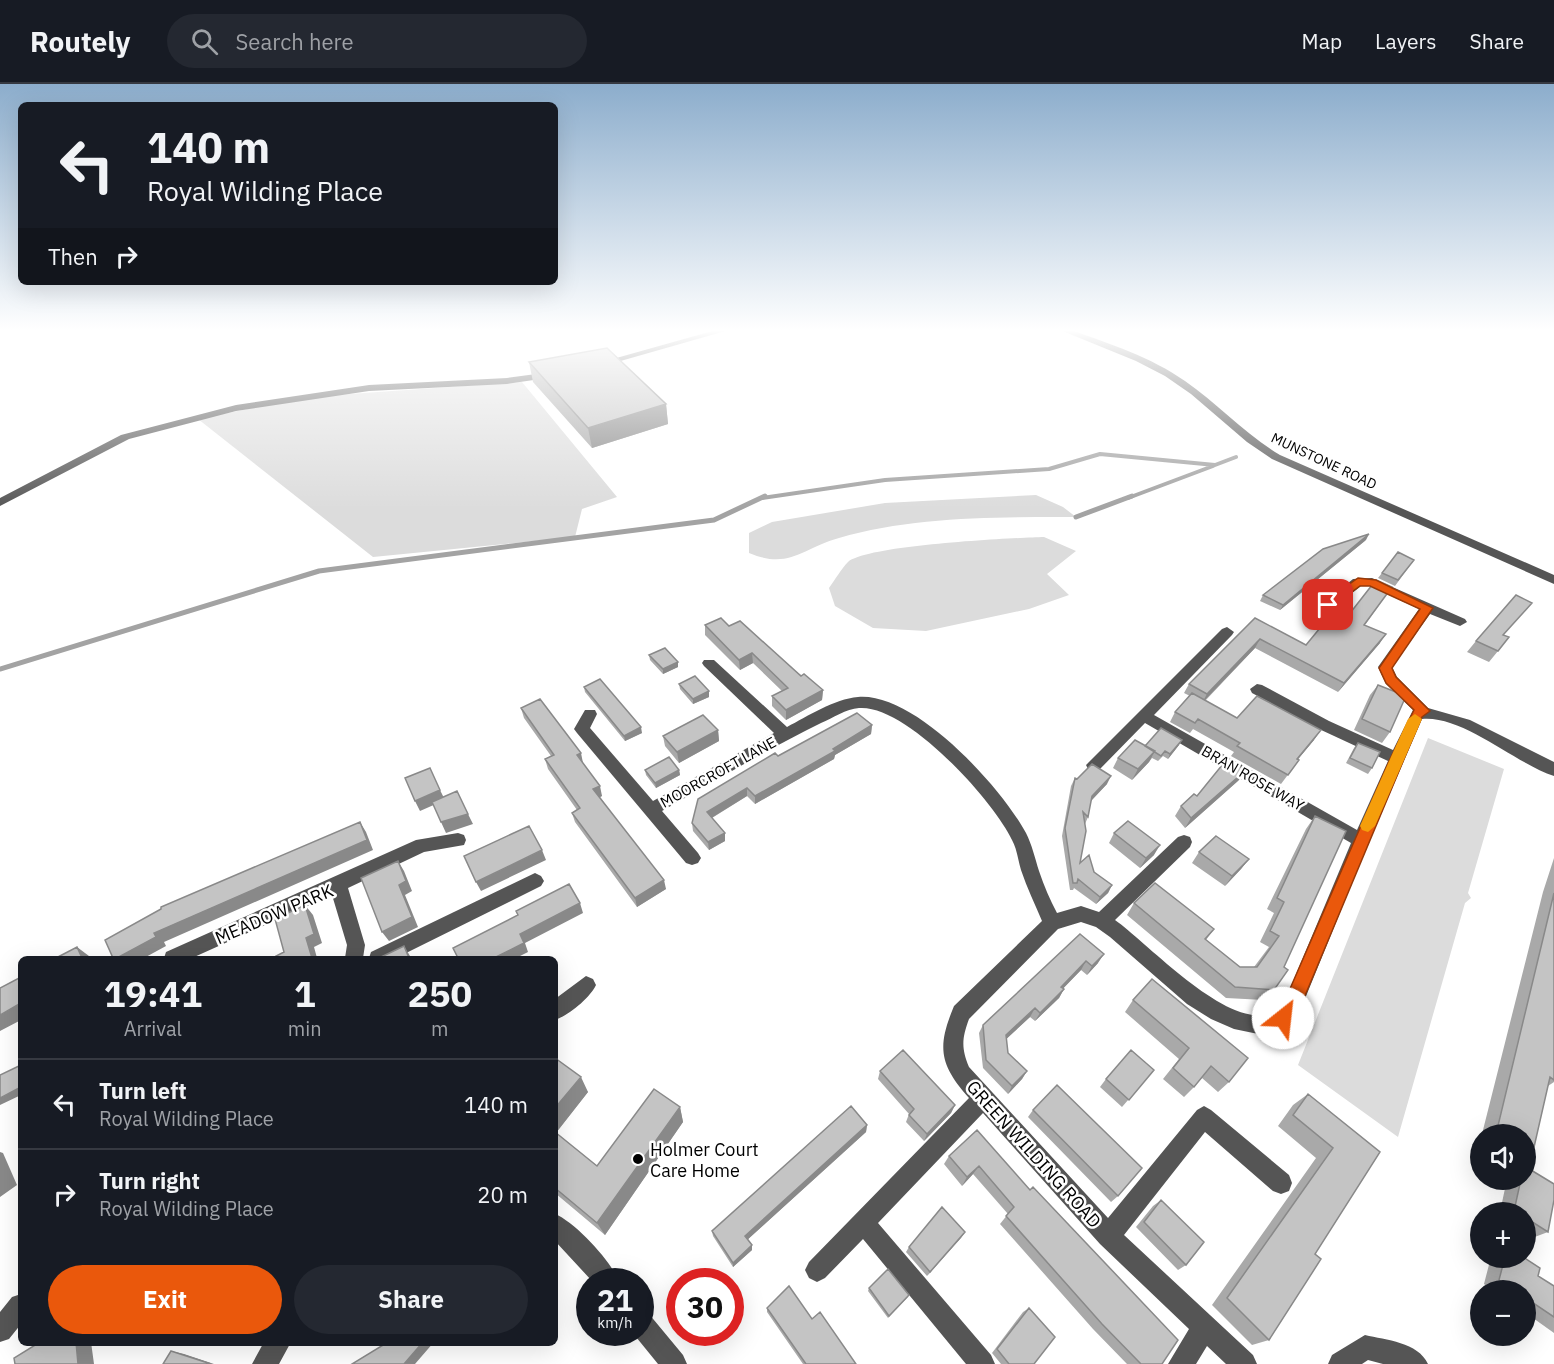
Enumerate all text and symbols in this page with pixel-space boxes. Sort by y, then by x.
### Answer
search box [167,14,587,68]
text: Routely [30,23,131,60]
icon: search [188,25,221,58]
text: Search here [236,27,354,56]
text: Map [1302,27,1342,55]
text: Layers [1375,27,1437,55]
text: Share [1470,27,1524,55]
text: 140 m [147,120,270,175]
icon: left [48,126,126,204]
text: Royal Wilding Place [147,173,383,208]
icon: right [110,240,143,273]
text: Then [48,242,98,271]
street label: MUNSTONE ROAD [1268,429,1380,493]
pin [1302,579,1353,630]
icon: arrive [1311,588,1344,621]
street label: MOORCROFT LANE [657,732,779,812]
street label: BRAN ROSE WAY [1198,741,1308,815]
street label: MEADOW PARK [211,879,337,949]
text: 19:41 [104,970,202,1017]
text: 1 [294,970,316,1017]
text: 250 [407,970,472,1017]
position arrow [1251,986,1315,1050]
text: Arrival [124,1015,182,1042]
text: min [288,1015,322,1042]
text: m [431,1015,449,1042]
text: Turn left [99,1076,187,1105]
street label: GREEN WILDING ROAD [962,1076,1106,1232]
icon: left [48,1088,81,1121]
text: 140 m [464,1090,528,1119]
text: Royal Wilding Place [99,1105,274,1132]
map controls [1470,1124,1536,1346]
button: sound [1470,1124,1536,1190]
place label: Holmer Court Care Home [650,1138,759,1182]
marker: Holmer Court Care Home [631,1152,645,1166]
text: Turn right [99,1166,200,1195]
icon: right [48,1178,81,1211]
text: 20 m [477,1180,528,1209]
text: Royal Wilding Place [99,1195,274,1222]
button: + [1470,1202,1536,1268]
button: Exit [48,1265,282,1334]
button: Share [294,1265,528,1334]
speed limit sign: 30 [666,1268,744,1346]
text: 21 [597,1280,633,1319]
button: − [1470,1280,1536,1346]
text: km/h [597,1313,633,1332]

